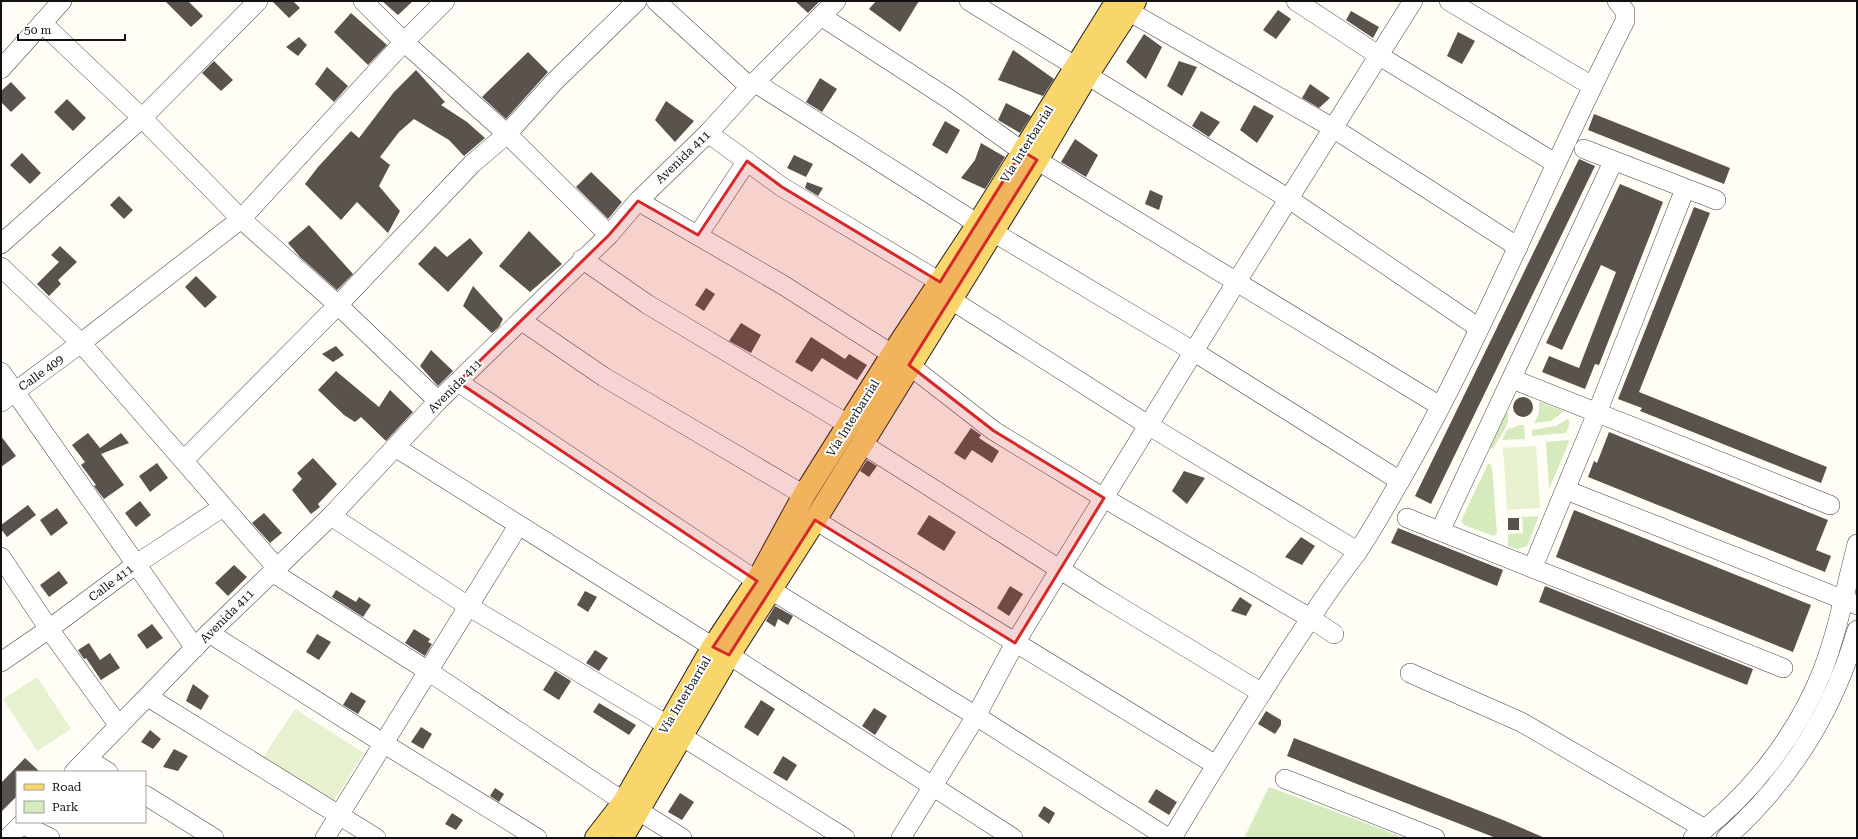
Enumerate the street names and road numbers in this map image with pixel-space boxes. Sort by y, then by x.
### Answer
street label: Vía Interbarrial [998,103,1056,185]
street label: Avenida 411 [653,127,713,186]
street label: Calle 409 [16,352,66,394]
street label: Avenida 411 [425,356,485,416]
street label: Vía Interbarrial [824,377,882,459]
street label: Calle 411 [86,562,136,604]
street label: Avenida 411 [197,586,257,646]
street label: Vía Interbarrial [656,653,714,736]

